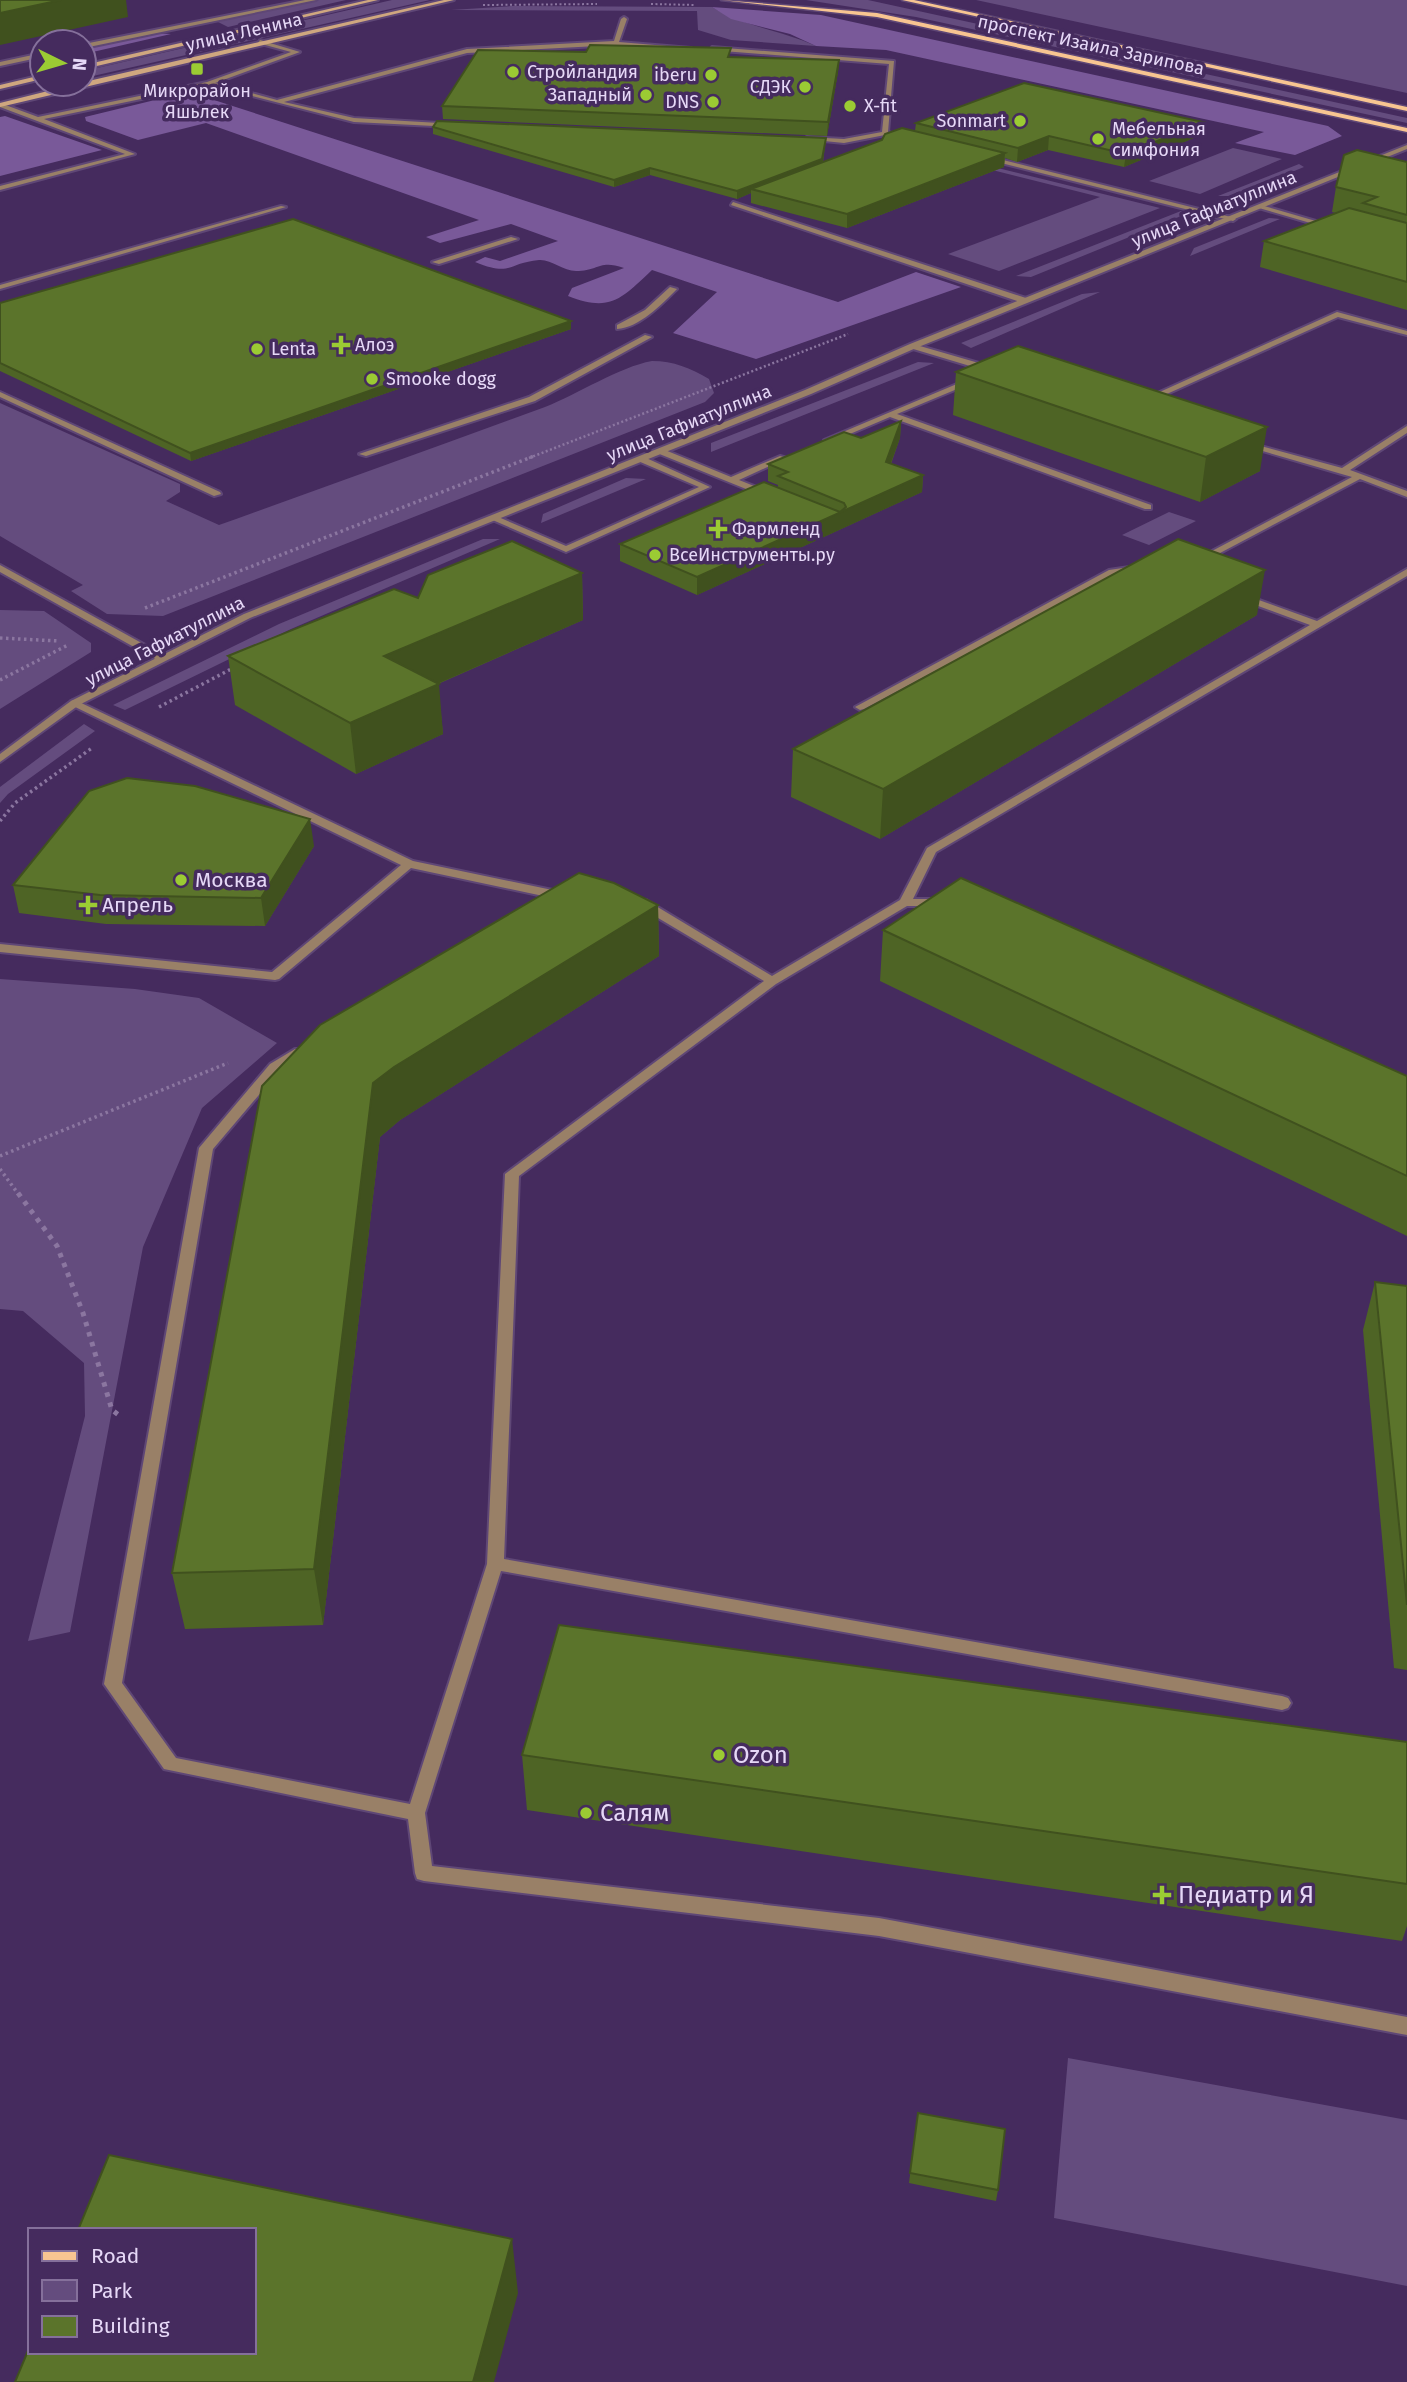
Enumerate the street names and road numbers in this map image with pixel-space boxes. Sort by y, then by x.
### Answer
street label: улица Ленина [184,8,304,56]
street label: проспект Изаила Зарипова [976,10,1206,80]
street label: улица Гафиатуллина [1128,166,1300,252]
street label: улица Гафиатуллина [603,380,775,466]
street label: улица Гафиатуллина [82,591,248,691]

